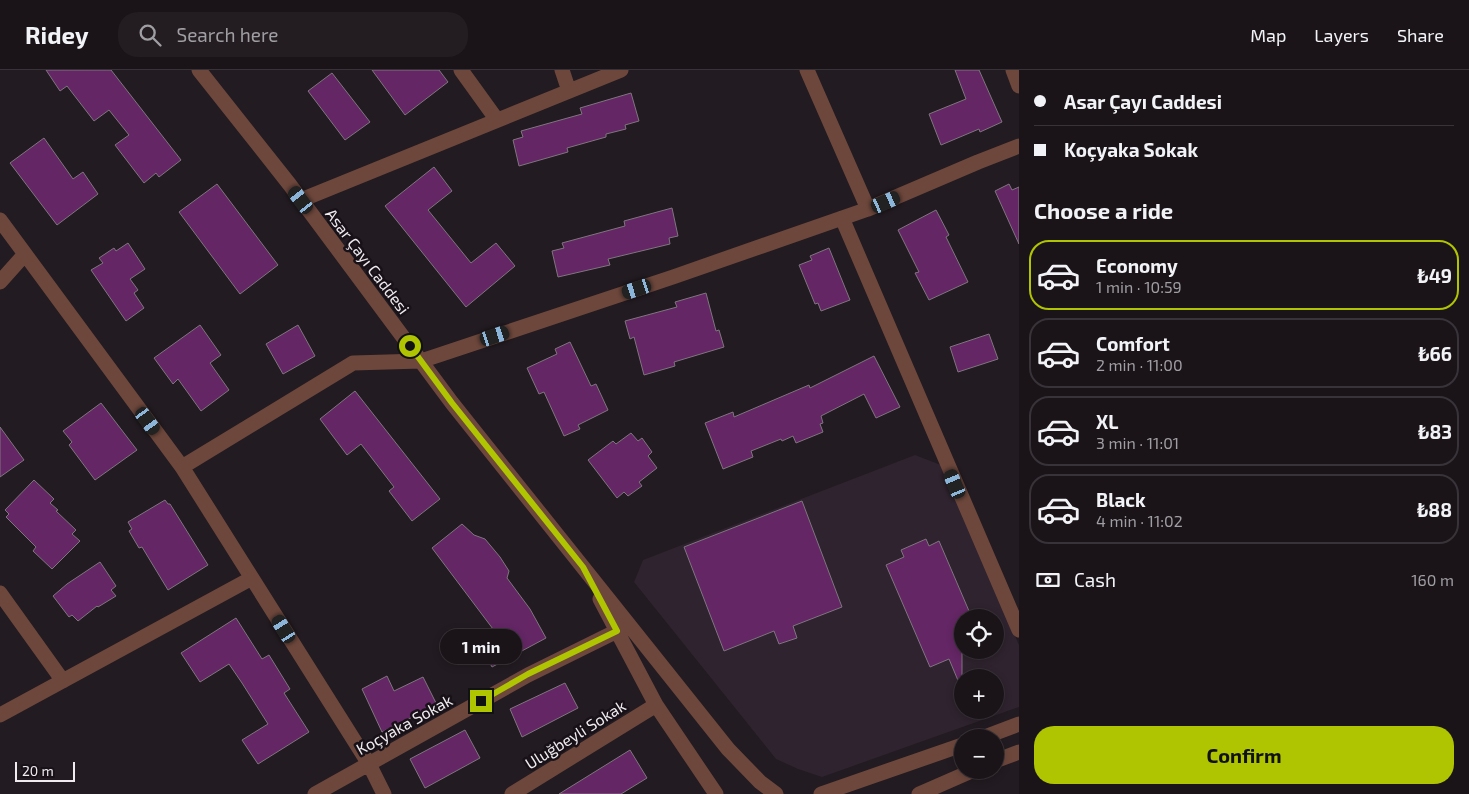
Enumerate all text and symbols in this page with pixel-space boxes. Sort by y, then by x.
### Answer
search box [118,12,468,57]
text: Ridey [25,20,88,49]
icon: search [136,21,164,49]
text: Search here [176,23,279,46]
text: Map [1250,24,1286,46]
text: Layers [1314,24,1369,46]
text: Share [1397,24,1444,46]
text: Asar Çayı Caddesi [1064,90,1222,113]
text: Koçyaka Sokak [1064,138,1198,161]
car [285,184,316,216]
car [869,189,902,215]
text: Choose a ride [1034,197,1173,223]
street label: Asar Çayı Caddesi [321,204,414,318]
icon: car [1036,253,1081,298]
text: Economy [1096,254,1178,277]
text: ₺49 [1417,264,1452,287]
car [620,277,653,301]
text: 1 min · 10:59 [1096,277,1182,296]
car [478,324,511,348]
icon: car [1036,331,1081,376]
text: Comfort [1096,332,1170,355]
route start [399,335,421,357]
text: ₺66 [1418,342,1452,365]
text: 2 min · 11:00 [1096,355,1183,374]
car [133,404,162,438]
icon: car [1036,409,1081,454]
text: XL [1096,410,1118,433]
text: ₺83 [1418,420,1452,443]
text: 3 min · 11:01 [1096,433,1179,452]
car [942,467,967,501]
icon: car [1036,487,1081,532]
text: Black [1096,488,1146,511]
text: ₺88 [1417,498,1452,521]
text: 4 min · 11:02 [1096,511,1183,530]
icon: cash [1034,566,1062,594]
text: Cash [1074,568,1116,591]
text: 160 m [1411,570,1454,589]
map controls [954,609,1004,779]
button: locate [954,609,1004,659]
car [269,612,298,646]
callout: 1 min [440,628,522,664]
text: 1 min [462,637,500,656]
button: + [954,669,1004,719]
street label: Koçyaka Sokak [353,690,456,759]
route end [470,690,492,712]
street label: Uluğbeyli Sokak [521,695,629,773]
button: Confirm [1034,726,1454,784]
button: − [954,729,1004,779]
scale bar [15,759,75,782]
text: 20 m [22,762,54,779]

